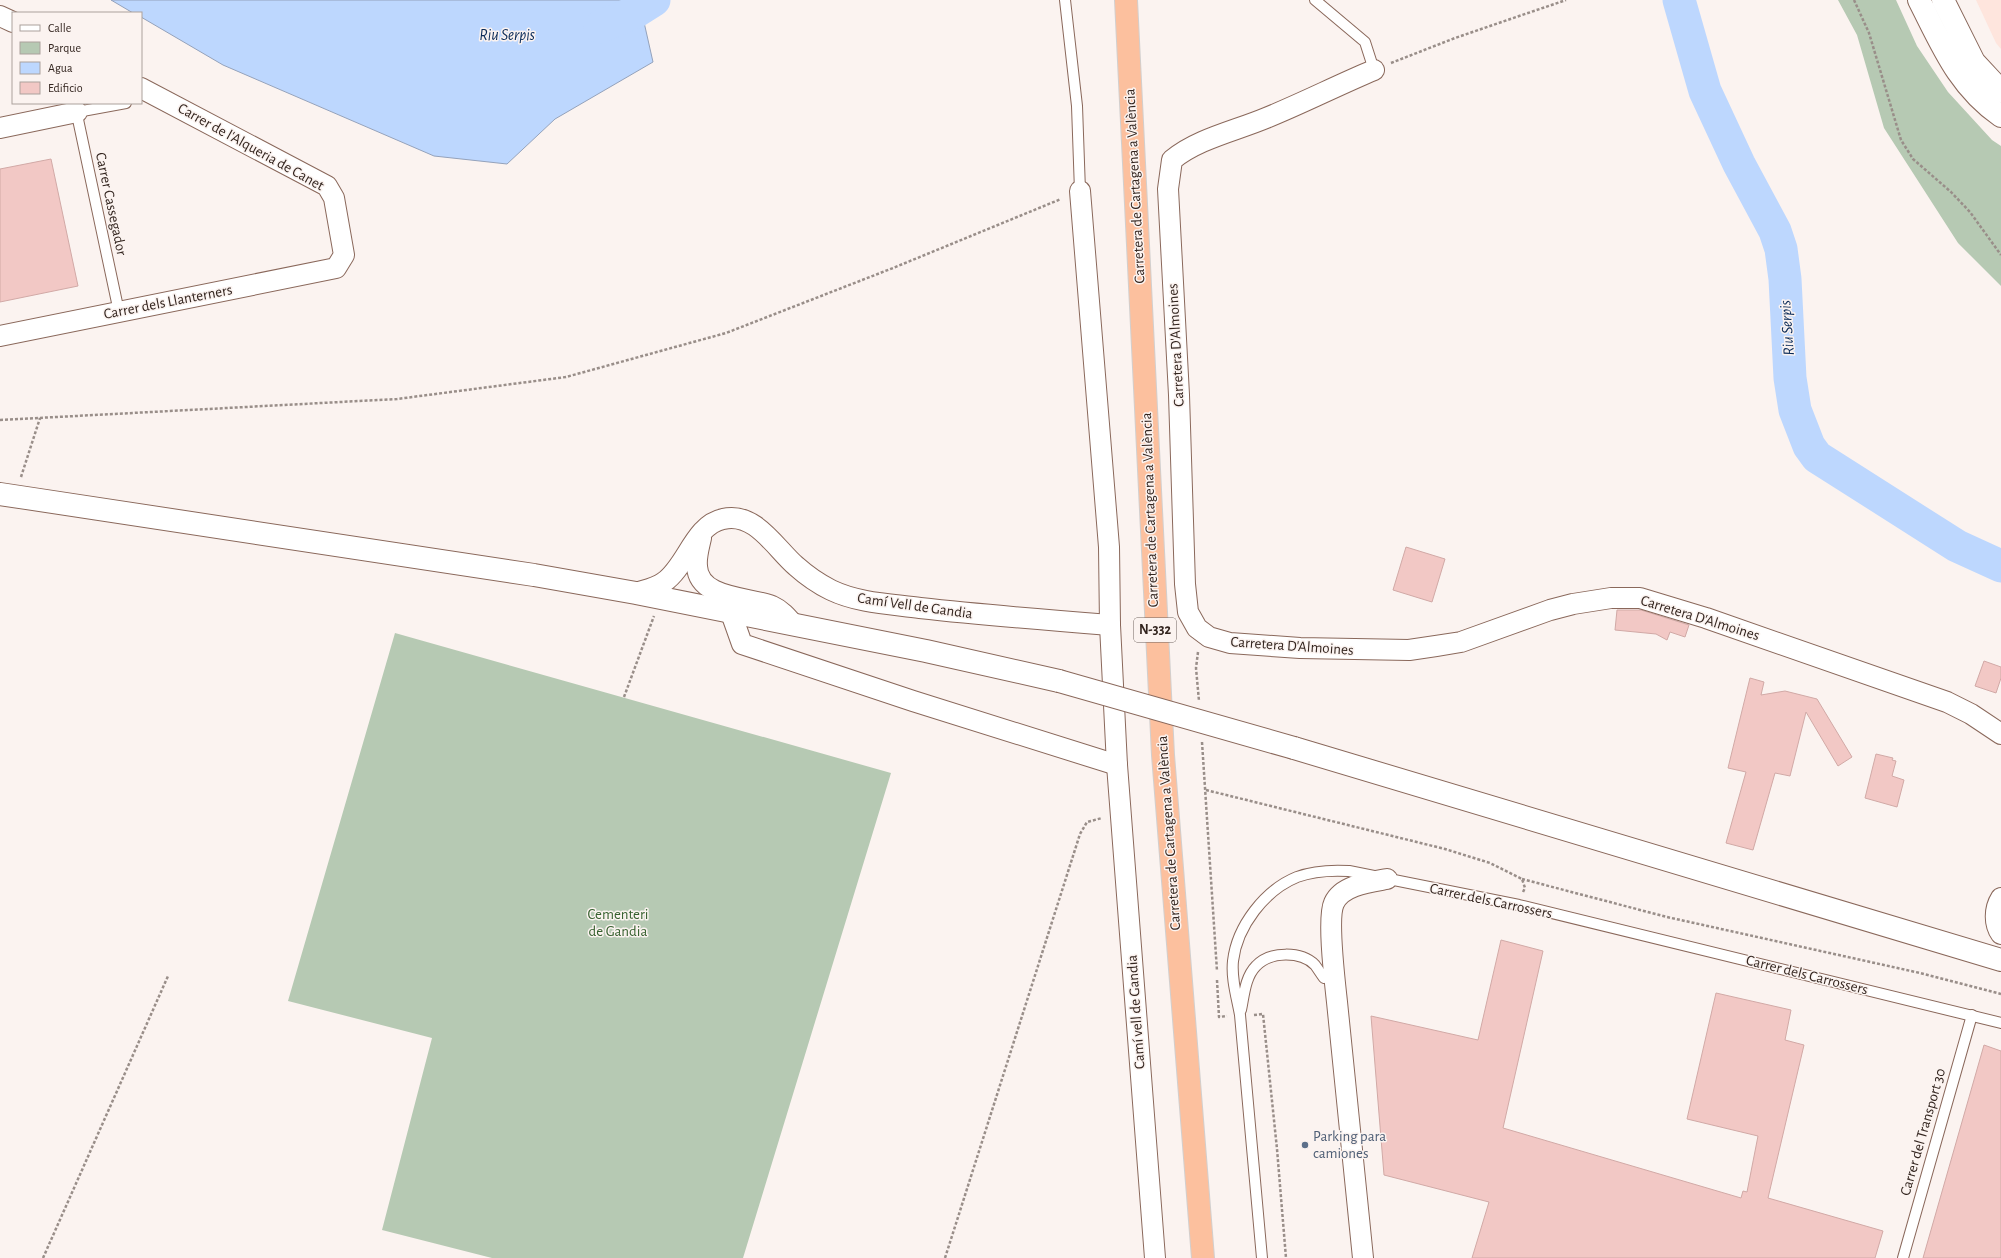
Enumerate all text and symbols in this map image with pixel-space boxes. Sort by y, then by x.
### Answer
legend [12,12,142,104]
text: Calle [48,22,71,34]
water label: Riu Serpis [479,27,535,44]
text: Parque [48,42,81,54]
text: Agua [48,62,73,74]
text: Edificio [48,82,83,94]
street label: Carretera de Cartagena a València [1122,88,1148,284]
street label: Carrer de l'Alqueria de Canet [175,101,327,194]
street label: Carrer Cassegador [93,151,129,257]
street label: Carrer dels Llanterners [102,282,234,322]
street label: Carretera D'Almoines [1165,283,1187,407]
water label: Riu Serpis [1777,300,1798,356]
street label: Carretera de Cartagena a València [1139,412,1161,608]
street label: Camí Vell de Gandia [856,590,974,622]
street label: Carretera D'Almoines [1639,593,1761,643]
road number: N-332 [1134,618,1176,642]
street label: Carretera D'Almoines [1230,634,1354,658]
street label: Carretera de Cartagena a València [1155,735,1183,931]
street label: Carrer dels Carrossers [1428,881,1554,921]
park label: Cementeri de Gandia [587,907,649,939]
street label: Carrer dels Carrossers [1745,953,1869,997]
street label: Camí vell de Gandia [1125,954,1147,1070]
street label: Carrer del Transport 30 [1898,1067,1948,1197]
place label: Parking para camiones [1313,1129,1386,1161]
marker: Parking para camiones [1300,1140,1310,1150]

